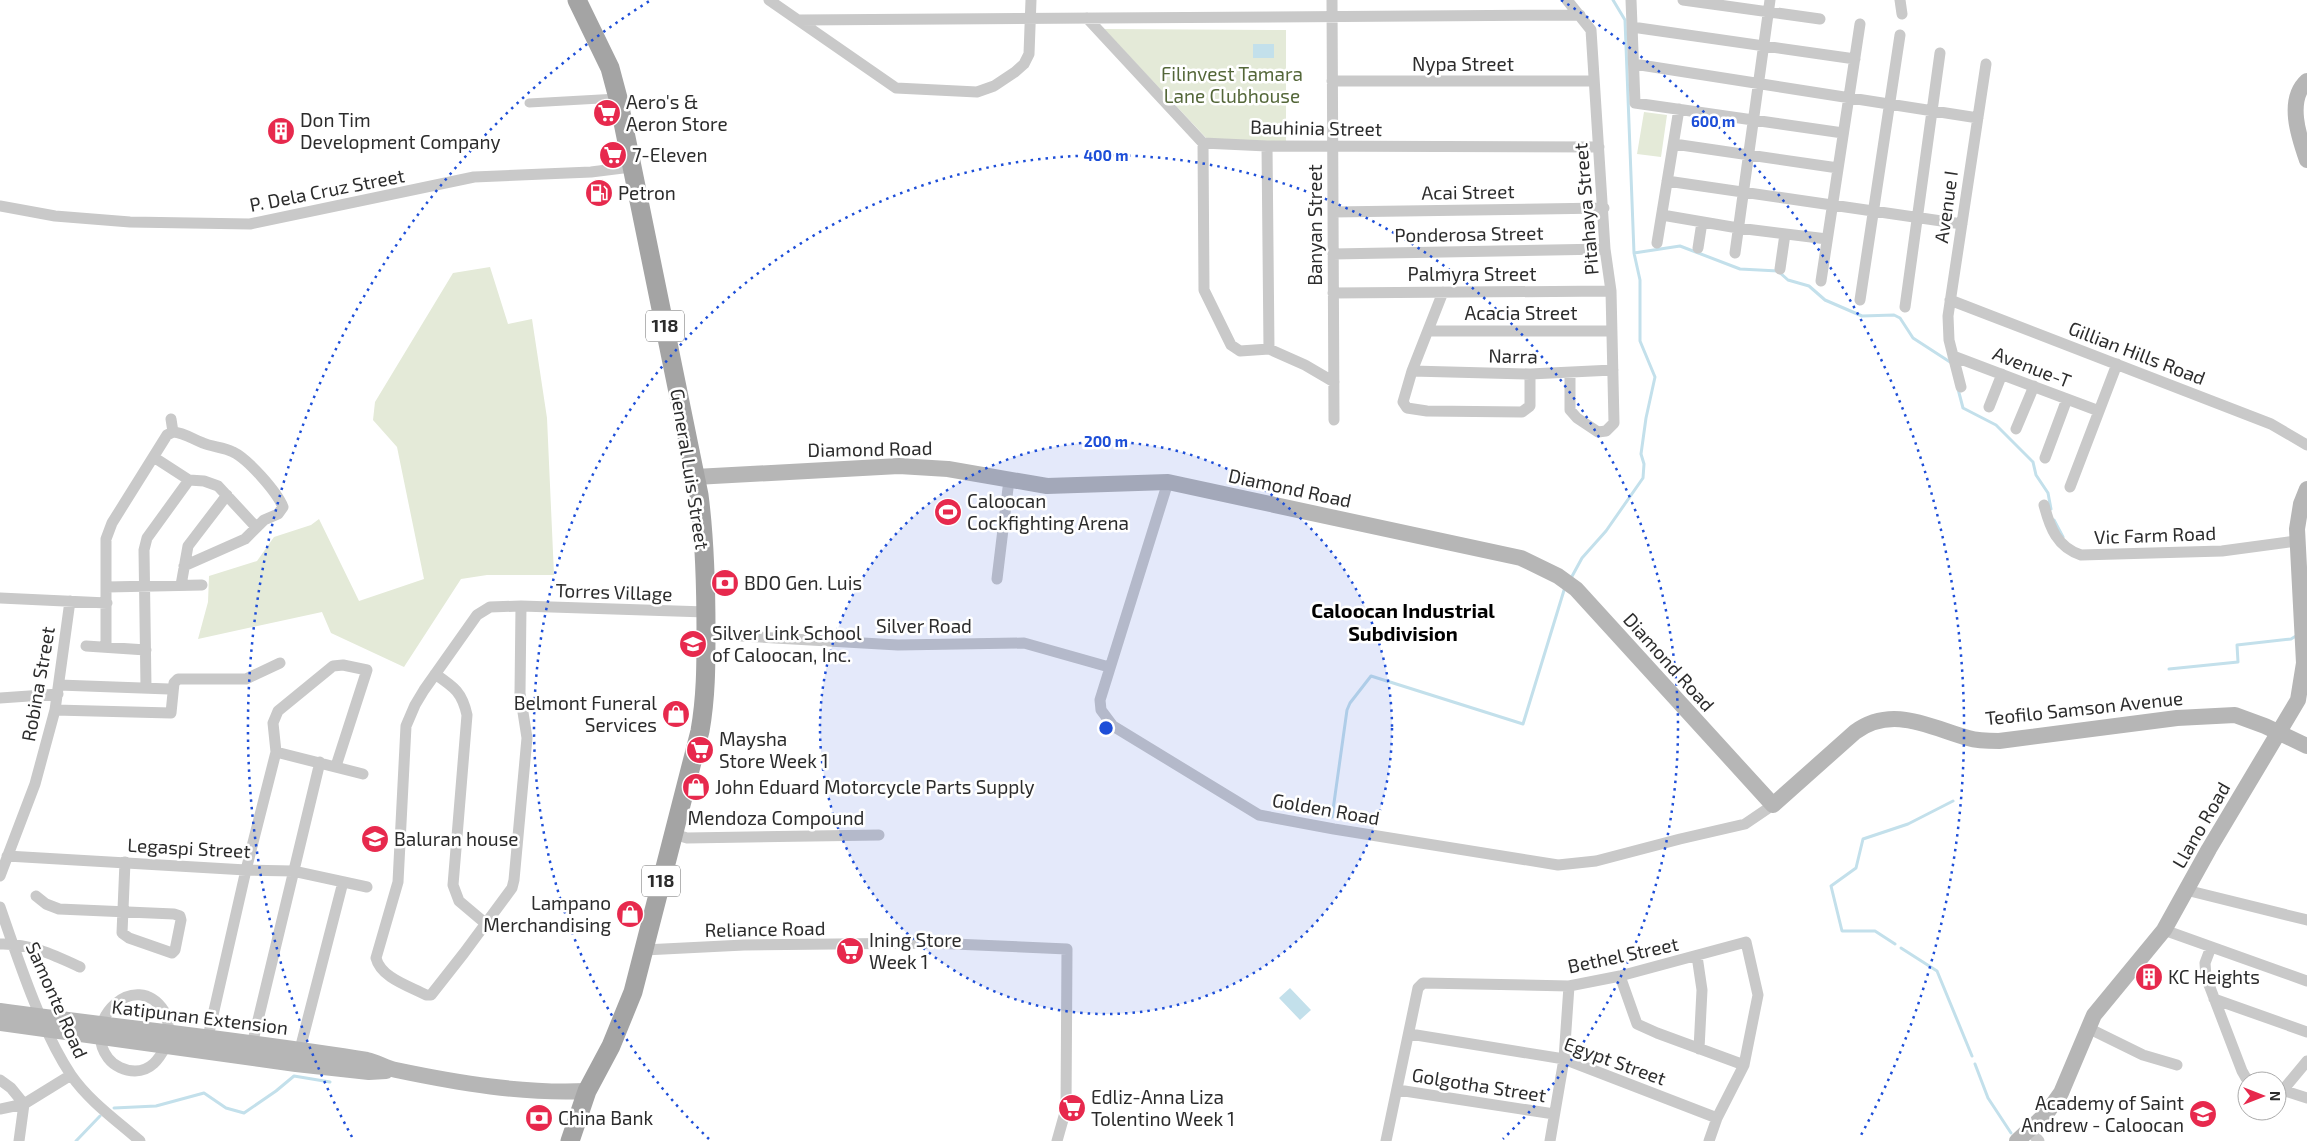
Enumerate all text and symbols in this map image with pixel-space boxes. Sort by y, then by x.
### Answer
street label: Nypa Street [1412,52,1514,75]
park label: Filinvest Tamara Lane Clubhouse [1161,62,1303,107]
place label: Aero's & Aeron Store [626,90,728,135]
supermarket icon: Aero's & Aeron Store [592,98,622,128]
place label: Don Tim Development Company [300,108,501,153]
text: 600 m [1691,112,1735,130]
street label: Bauhinia Street [1250,115,1382,140]
building icon: Don Tim Development Company [266,116,296,146]
supermarket icon: 7-Eleven [598,140,628,170]
street label: Pitahaya Street [1568,142,1603,276]
place label: 7-Eleven [632,143,708,166]
text: 400 m [1084,146,1128,164]
street label: P. Dela Cruz Street [247,163,406,216]
street label: Banyan Street [1303,164,1326,286]
street label: Avenue I [1929,169,1962,245]
fuel station icon: Petron [584,178,614,208]
street label: Acai Street [1421,179,1515,204]
place label: Petron [618,181,676,204]
street label: Ponderosa Street [1394,221,1544,246]
street label: Palmyra Street [1408,262,1537,285]
street label: Acacia Street [1464,301,1578,324]
road number: 118 [646,310,684,342]
street label: Gillian Hills Road [2066,316,2209,389]
street label: Avenue-T [1990,341,2075,392]
street label: Narra [1488,344,1538,367]
street label: General Luis Street [666,387,715,551]
text: 200 m [1084,432,1128,450]
street label: Diamond Road [807,436,933,461]
street label: Diamond Road [1227,463,1354,512]
place label: Caloocan Cockfighting Arena [967,489,1129,534]
sports icon: Caloocan Cockfighting Arena [933,497,963,527]
street label: Vic Farm Road [2093,521,2217,548]
bank icon: BDO Gen. Luis [710,568,740,598]
place label: BDO Gen. Luis [744,571,862,594]
street label: Torres Village [555,578,673,605]
district label: Caloocan Industrial Subdivision [1311,598,1495,645]
street label: Diamond Road [1619,607,1720,716]
street label: Silver Road [876,614,972,637]
place label: Silver Link School of Caloocan, Inc. [712,621,862,666]
street label: Robina Street [16,625,59,743]
school or university icon: Silver Link School of Caloocan, Inc. [678,629,708,659]
street label: Teofilo Samson Avenue [1984,686,2184,729]
place label: Belmont Funeral Services [514,691,657,736]
shop icon: Belmont Funeral Services [661,699,691,729]
centre of rings [1097,719,1115,737]
place label: Maysha Store Week 1 [719,727,829,772]
supermarket icon: Maysha Store Week 1 [685,735,715,765]
shop icon: John Eduard Motorcycle Parts Supply [681,772,711,802]
place label: John Eduard Motorcycle Parts Supply [715,775,1034,798]
street label: Llano Road [2167,778,2234,872]
street label: Golden Road [1271,788,1382,829]
street label: Mendoza Compound [688,806,864,829]
school or university icon: Baluran house [360,824,390,854]
place label: Baluran house [394,827,519,850]
street label: Legaspi Street [127,833,251,862]
road number: 118 [642,866,680,896]
place label: Lampano Merchandising [483,891,611,936]
shop icon: Lampano Merchandising [615,899,645,929]
street label: Reliance Road [704,916,826,941]
place label: Ining Store Week 1 [869,928,962,973]
street label: Bethel Street [1565,932,1680,977]
supermarket icon: Ining Store Week 1 [835,936,865,966]
street label: Samonte Road [22,938,93,1062]
building icon: KC Heights [2134,962,2164,992]
place label: KC Heights [2168,965,2260,988]
street label: Katipunan Extension [111,994,290,1039]
street label: Egypt Street [1561,1031,1669,1090]
street label: Golgotha Street [1410,1063,1548,1106]
north arrow [2237,1071,2287,1121]
place label: Edliz-Anna Liza Tolentino Week 1 [1091,1085,1235,1130]
place label: Academy of Saint Andrew - Caloocan [2021,1091,2184,1136]
text: N [2267,1091,2284,1101]
supermarket icon: Edliz-Anna Liza Tolentino Week 1 [1057,1093,1087,1123]
school or university icon: Academy of Saint Andrew - Caloocan [2188,1099,2218,1129]
bank icon: China Bank [524,1103,554,1133]
place label: China Bank [558,1106,654,1129]

